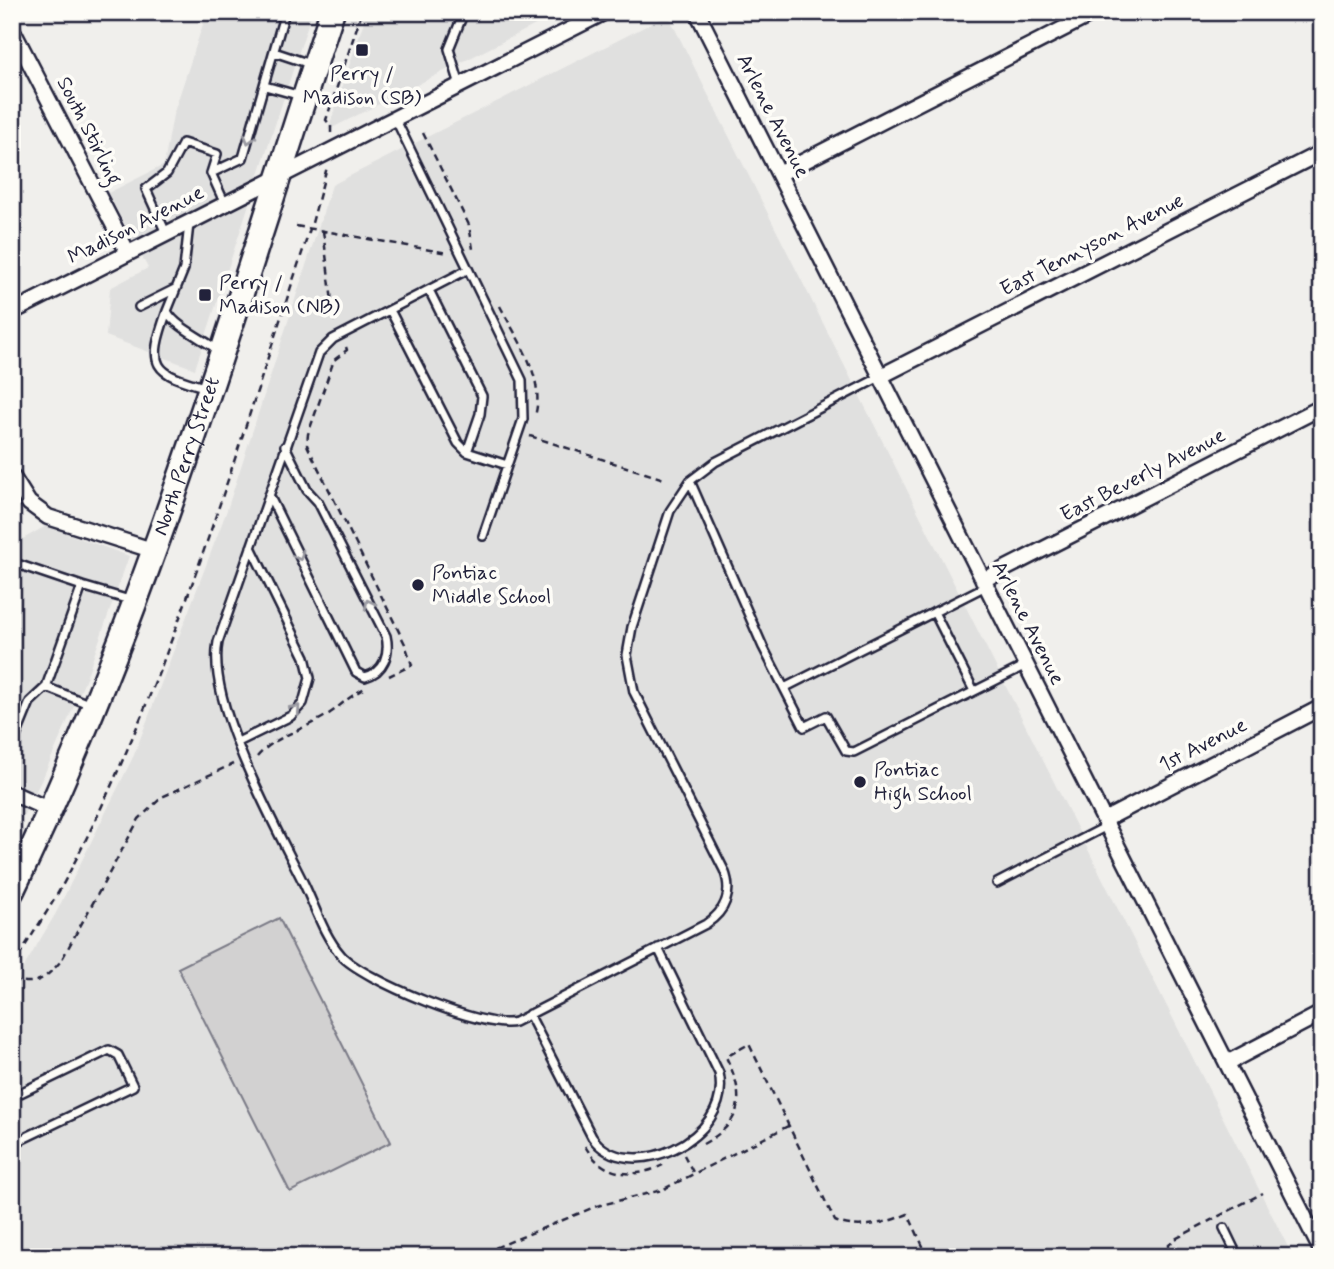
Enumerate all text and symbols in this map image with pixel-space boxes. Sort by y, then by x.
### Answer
marker: Perry / Madison (SB) [354,42,370,58]
street label: Arlene Avenue [730,49,816,183]
place label: Perry / Madison (SB) [303,60,422,112]
street label: South Stirling [48,72,128,191]
one-way arrow [243,133,257,145]
street label: Madison Avenue [63,179,209,271]
street label: East Tennyson Avenue [995,187,1189,303]
place label: Perry / Madison (NB) [219,269,341,321]
marker: Perry / Madison (NB) [197,287,213,303]
street label: North Perry Street [147,373,227,539]
street label: East Beverly Avenue [1056,421,1230,529]
one-way arrow [291,549,305,561]
street label: Arlene Avenue [985,556,1071,690]
place label: Pontiac Middle School [432,559,551,611]
marker: Pontiac Middle School [410,577,426,593]
one-way arrow [364,599,378,611]
one-way arrow [288,704,301,717]
street label: 1st Avenue [1154,711,1252,779]
place label: Pontiac High School [874,756,972,810]
marker: Pontiac High School [852,774,868,790]

